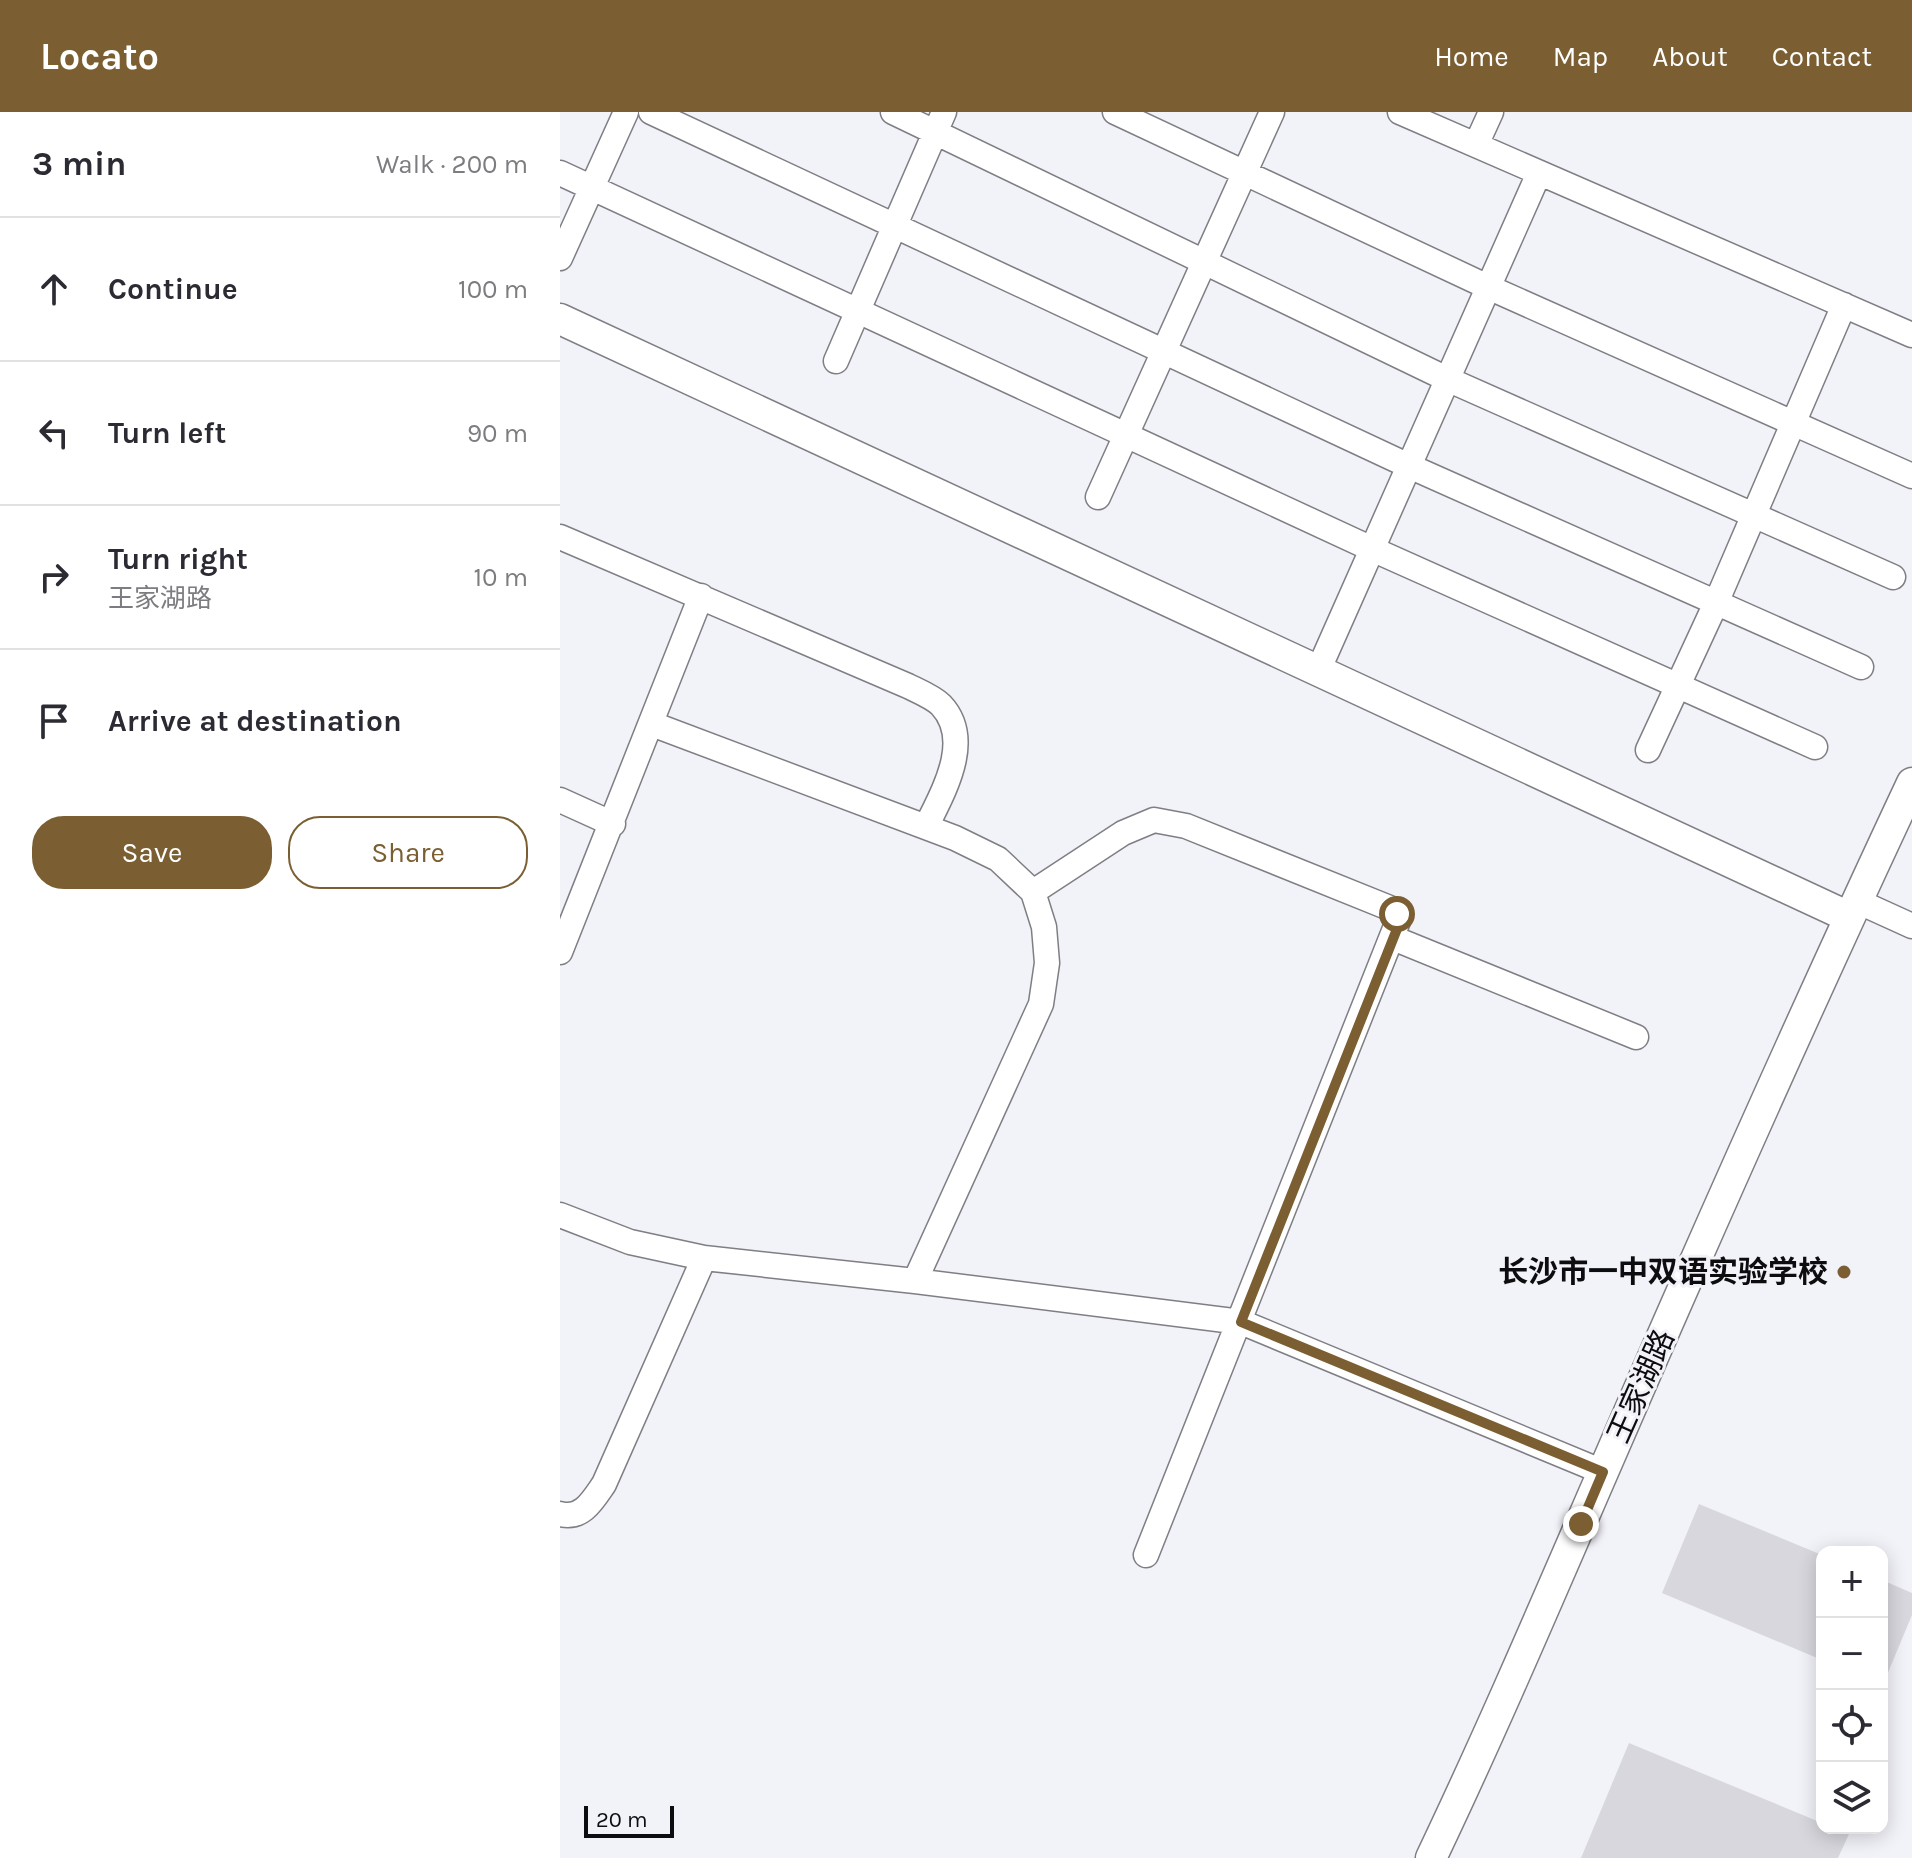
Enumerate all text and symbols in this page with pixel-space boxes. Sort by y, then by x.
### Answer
text: Locato [40,34,159,79]
text: Home [1434,40,1509,73]
text: Map [1553,40,1608,73]
text: About [1652,40,1728,73]
text: Contact [1772,40,1872,73]
text: 3 min [32,144,126,184]
text: Walk · 200 m [376,149,528,180]
icon: ahead [32,267,76,311]
text: Continue [108,271,238,307]
text: 100 m [458,274,528,305]
icon: left [32,411,76,455]
text: Turn left [108,415,226,451]
text: 90 m [467,418,528,449]
text: Turn right [108,541,248,577]
icon: right [32,555,76,599]
text: 10 m [473,562,528,593]
text: 王家湖路 [108,583,212,614]
icon: arrive [32,699,76,743]
text: Arrive at destination [108,703,402,739]
button: Save [32,816,272,889]
button: Share [288,816,528,889]
route start [1379,896,1415,932]
place label: 长沙市一中双语实验学校 [1498,1254,1828,1290]
marker: 长沙市一中双语实验学校 [1835,1263,1853,1281]
street label: 王家湖路 [1600,1324,1682,1448]
route end [1563,1506,1599,1542]
map controls [1816,1546,1888,1834]
button: + [1816,1546,1888,1618]
button: − [1816,1618,1888,1690]
button: locate [1816,1690,1888,1762]
button: layers [1816,1762,1888,1834]
scale bar [584,1802,674,1838]
text: 20 m [596,1807,648,1833]

